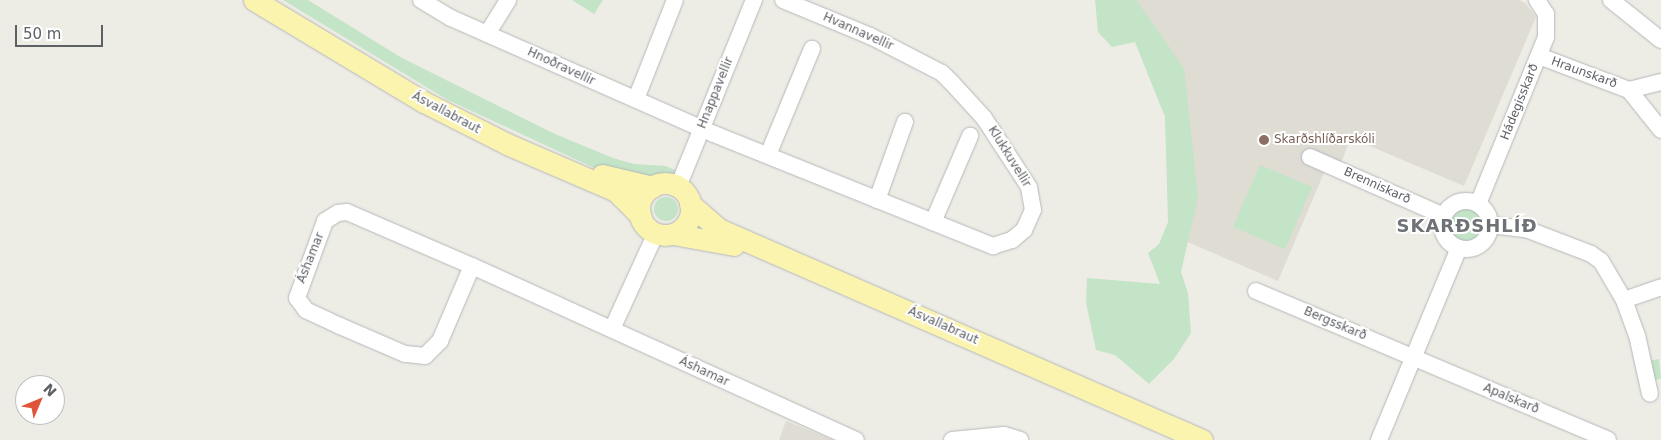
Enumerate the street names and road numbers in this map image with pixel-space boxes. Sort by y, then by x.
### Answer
street label: Hvannavellir [821,10,895,54]
street label: Hnoðravellir [525,45,597,89]
street label: Hraunskarð [1549,54,1619,92]
street label: Hnappavellir [695,55,737,131]
street label: Hádegisskarð [1498,62,1542,142]
street label: Ásvallabraut [409,89,483,137]
street label: Klukkuvellir [985,124,1033,190]
street label: Brenniskarð [1341,165,1413,207]
street label: Áshamar [294,231,328,285]
street label: Ásvallabraut [906,304,980,348]
street label: Bergsskarð [1301,304,1369,344]
street label: Áshamar [677,354,731,390]
street label: Apalskarð [1481,381,1541,417]

